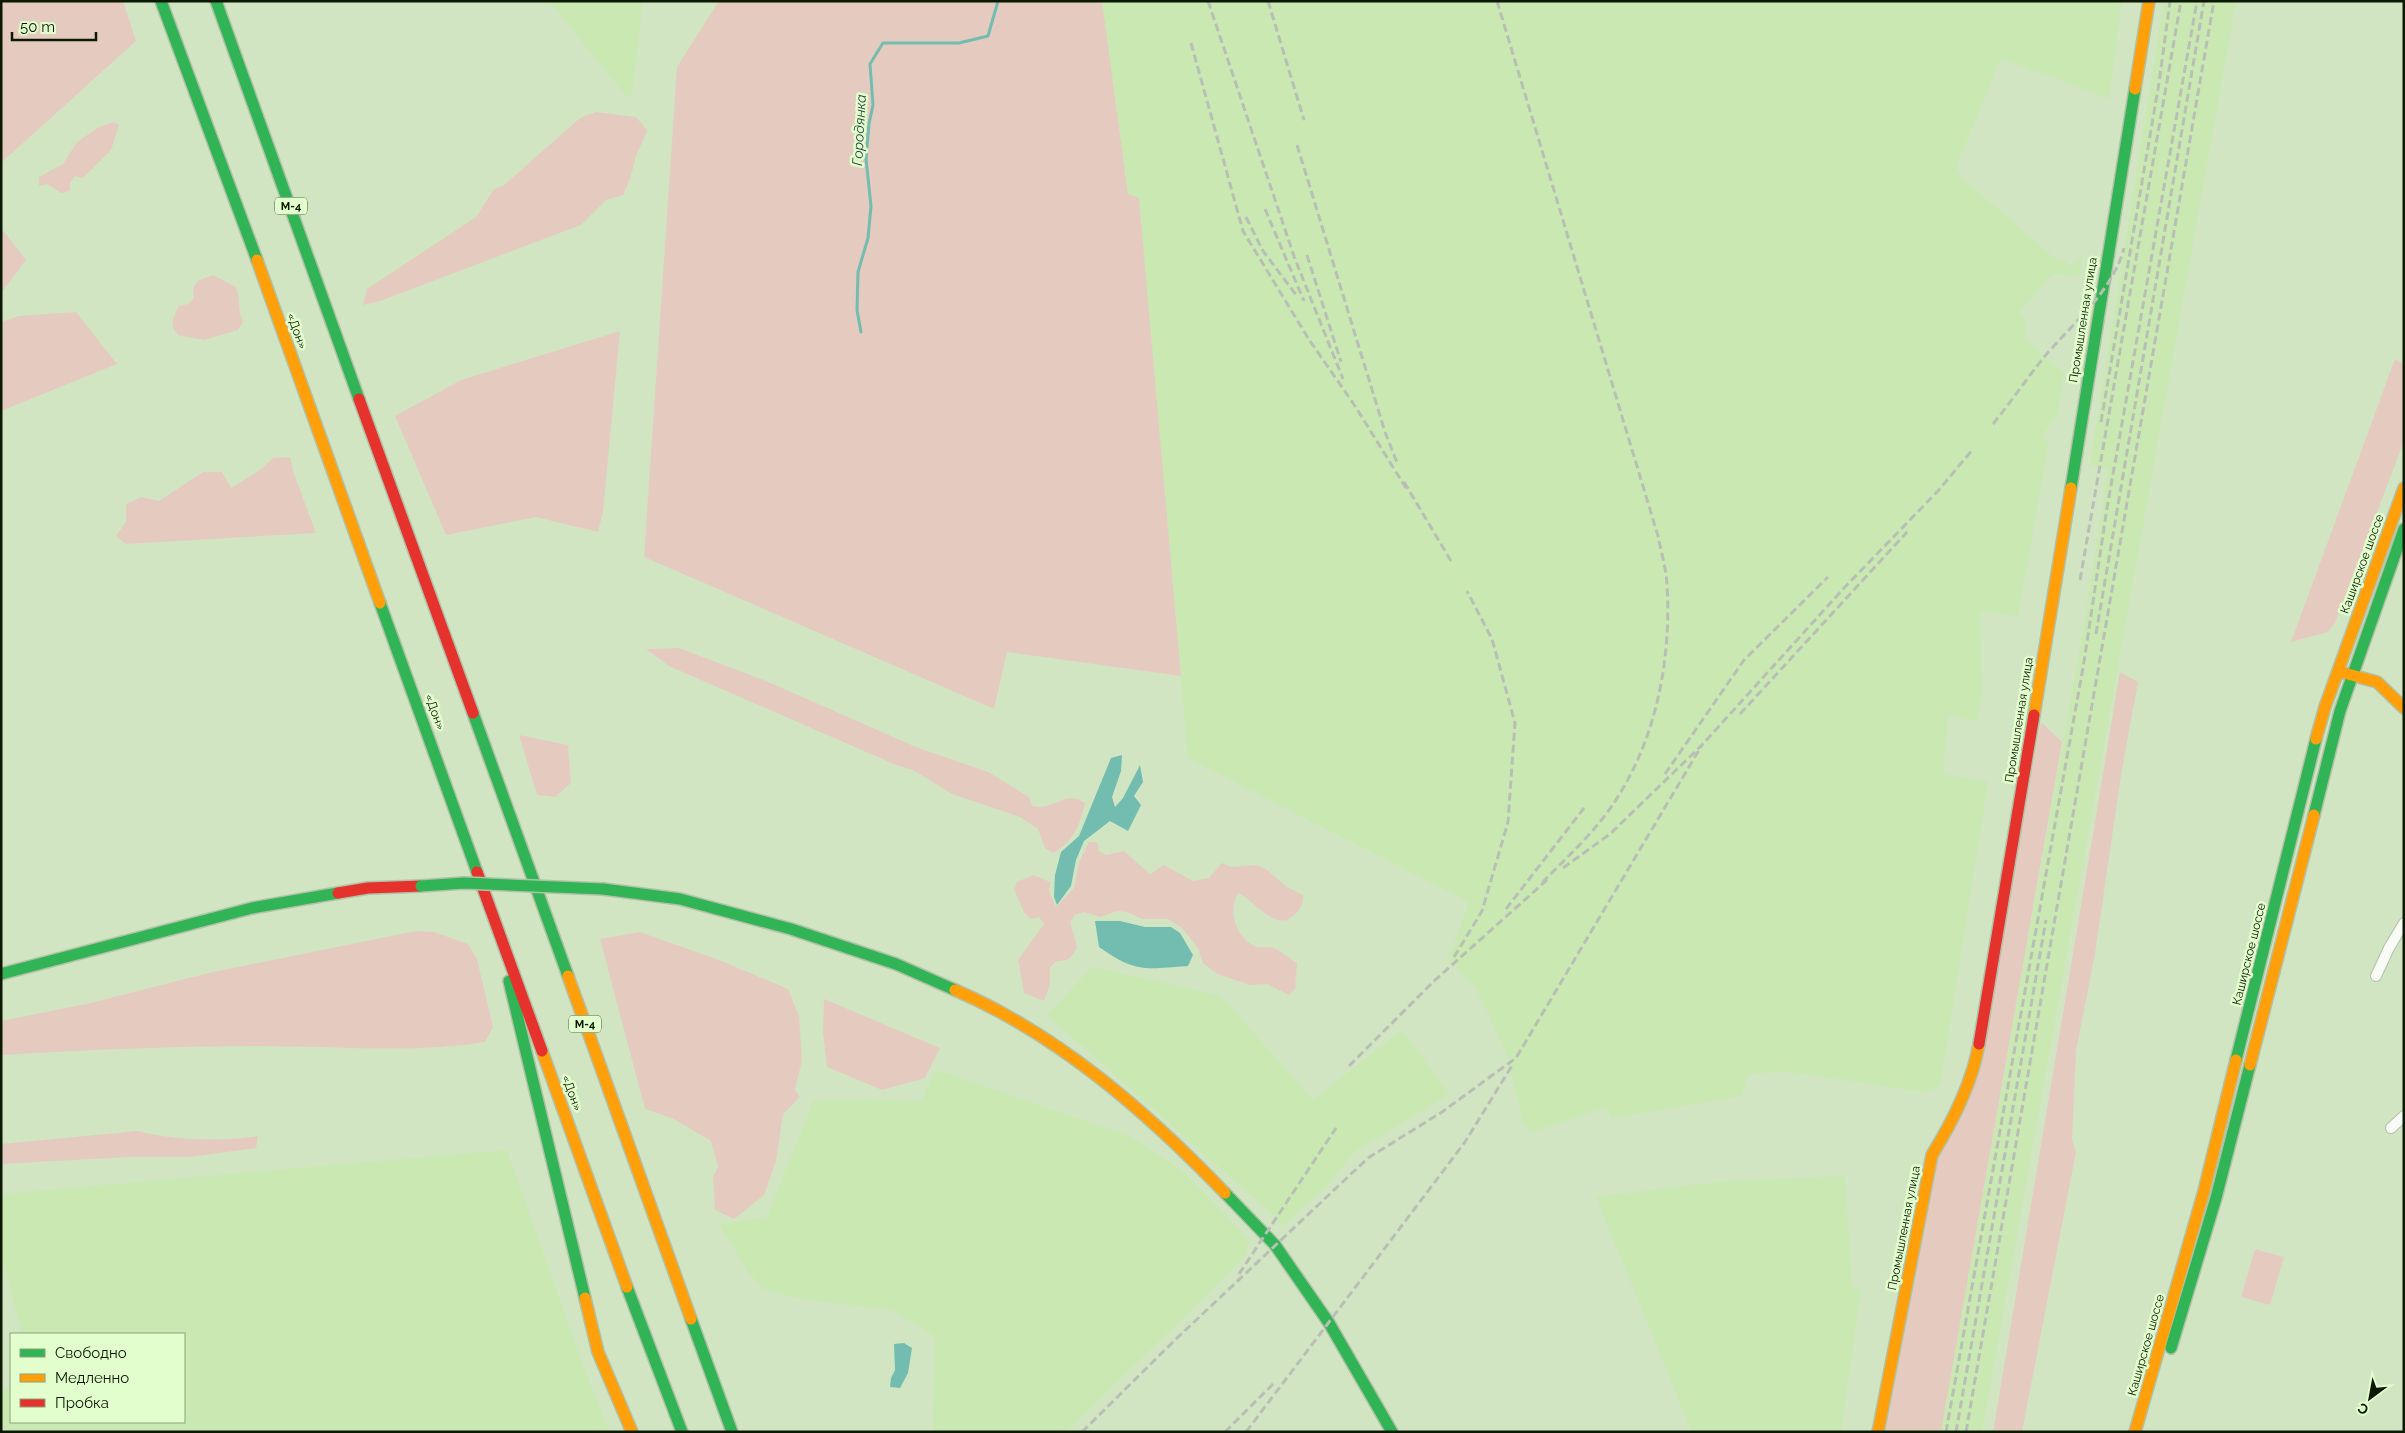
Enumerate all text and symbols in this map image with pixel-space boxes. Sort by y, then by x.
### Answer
scale bar [12,10,96,42]
text: 50 m [20,18,55,36]
water label: Городянка [849,94,869,166]
road number: М-4 [275,198,307,215]
street label: Промышленная улица [2066,256,2100,384]
street label: «Дон» [284,311,310,351]
street label: Каширское шоссе [2337,512,2387,616]
street label: Промышленная улица [2002,656,2036,784]
street label: «Дон» [422,692,448,732]
street label: Каширское шоссе [2230,901,2268,1007]
road number: М-4 [569,1016,601,1032]
street label: «Дон» [559,1073,585,1113]
street label: Промышленная улица [1885,1165,1923,1291]
street label: Каширское шоссе [2125,1293,2167,1397]
legend [10,1333,185,1423]
text: Свободно [55,1344,127,1362]
text: Медленно [55,1369,129,1387]
north arrow [2345,1373,2395,1423]
text: Пробка [55,1394,109,1412]
text: С [2354,1399,2371,1418]

